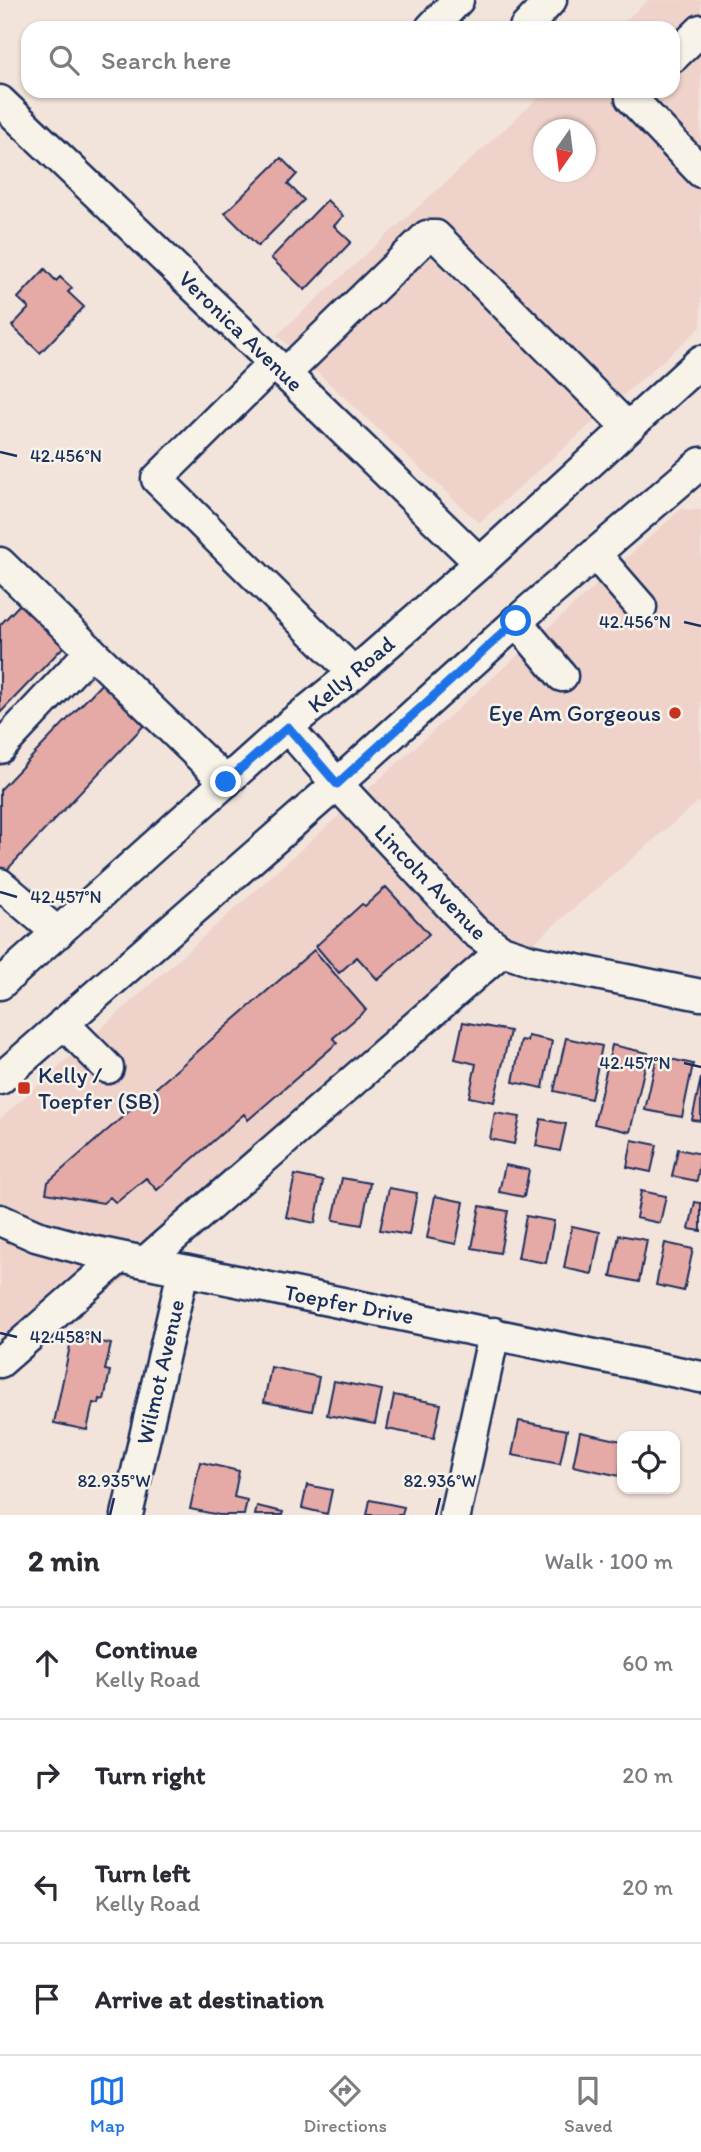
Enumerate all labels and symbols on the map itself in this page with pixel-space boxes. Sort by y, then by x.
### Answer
north arrow [533,119,596,182]
street label: Veronica Avenue [173,265,309,397]
text: 42.456°N [30,445,102,467]
route start [500,605,531,636]
text: 42.456°N [599,611,671,633]
street label: Kelly Road [302,629,401,719]
place label: Eye Am Gorgeous [489,699,661,727]
marker: Eye Am Gorgeous [667,705,683,721]
route end [210,766,241,797]
street label: Lincoln Avenue [369,818,493,946]
text: 42.457°N [30,886,102,908]
text: 42.457°N [599,1052,671,1074]
place label: Kelly / Toepfer (SB) [38,1061,160,1115]
marker: Kelly / Toepfer (SB) [16,1080,32,1096]
street label: Toepfer Drive [282,1278,416,1330]
street label: Wilmot Avenue [130,1297,190,1447]
text: 42.458°N [30,1326,102,1348]
text: 82.935°W [77,1470,151,1492]
text: 82.936°W [403,1470,477,1492]

